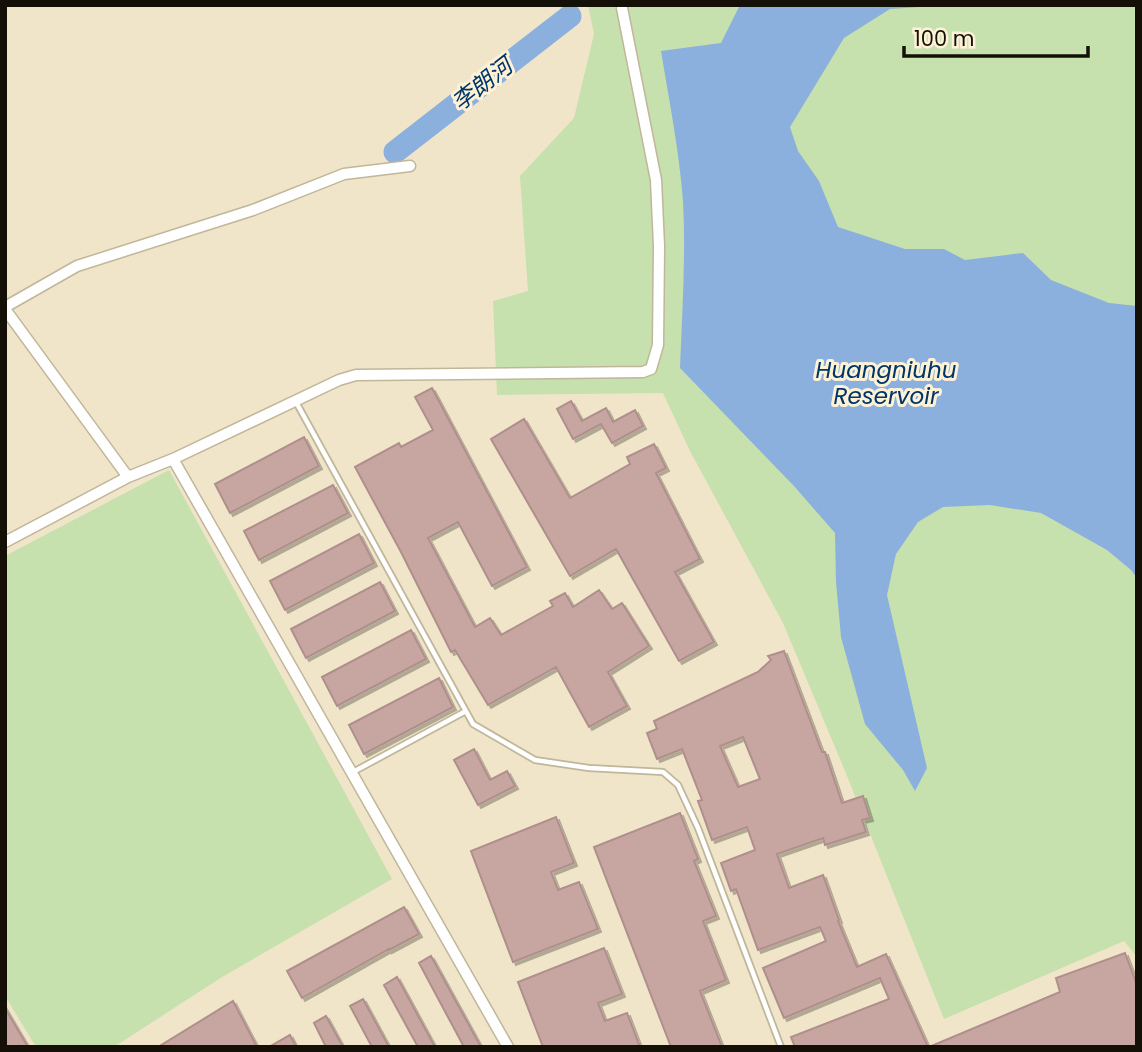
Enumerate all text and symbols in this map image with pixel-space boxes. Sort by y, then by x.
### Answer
scale bar [904,14,1088,58]
text: 100 m [914,24,974,53]
water label: 李朗河 [445,48,522,118]
water label: Huangniuhu Reservoir [816,354,956,412]

